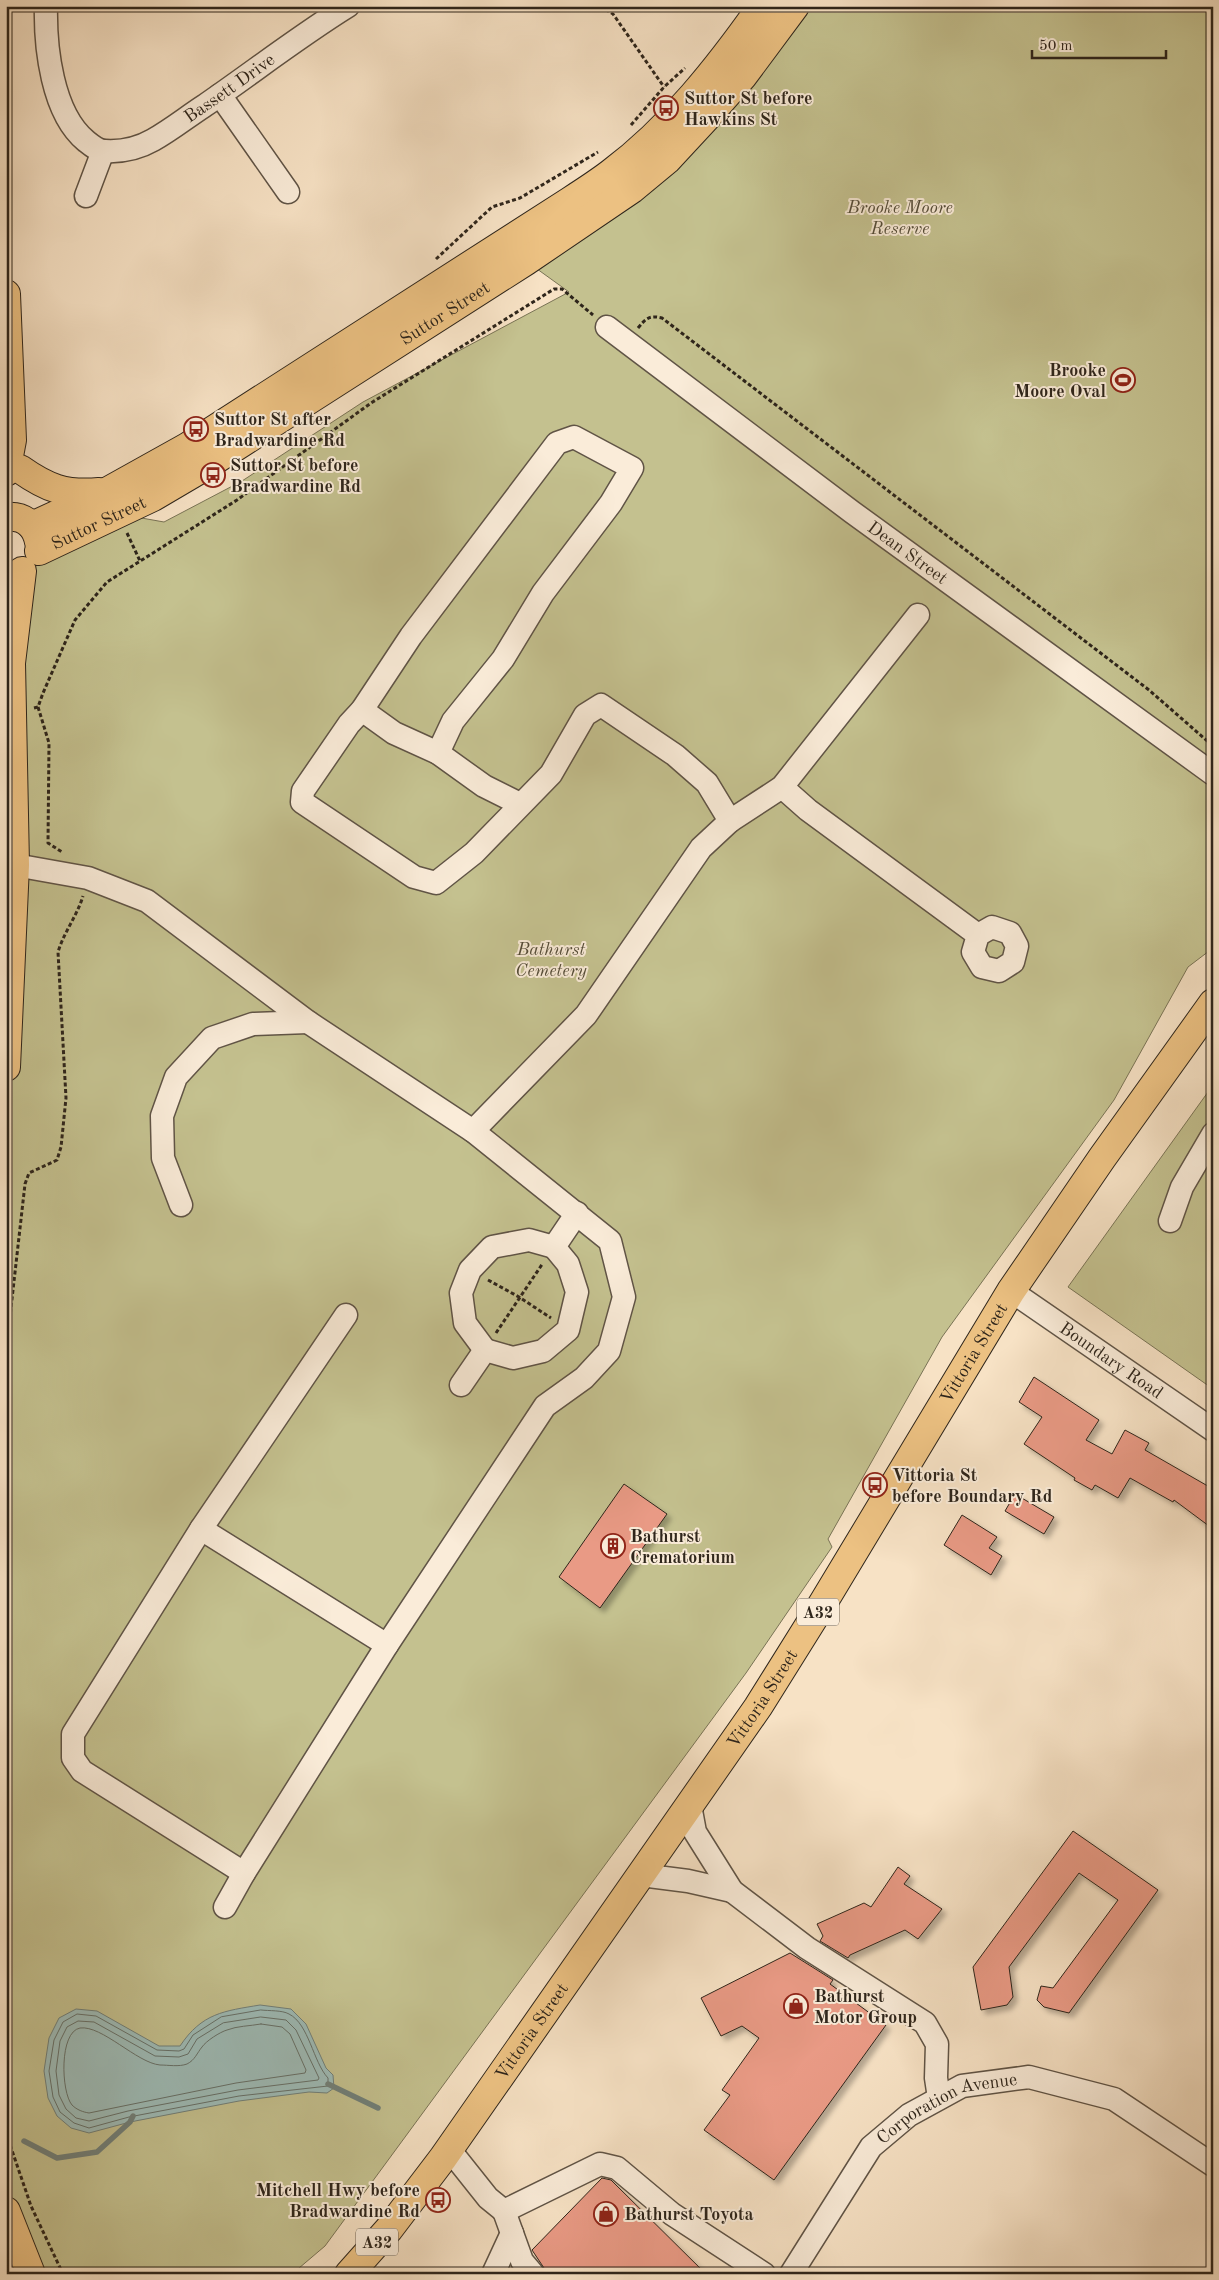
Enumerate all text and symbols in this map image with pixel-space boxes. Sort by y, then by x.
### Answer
scale bar [1032,28,1165,60]
text: 50 m [1039,39,1073,54]
street label: Bassett Drive [181,51,278,127]
place label: Suttor St before Hawkins St [684,90,813,129]
bus stop icon: Suttor St before Hawkins St [653,95,679,121]
park label: Brooke Moore Reserve [846,199,953,238]
street label: Suttor Street [397,279,493,349]
place label: Brooke Moore Oval [1014,362,1106,401]
sports icon: Brooke Moore Oval [1110,367,1136,393]
place label: Suttor St after Bradwardine Rd [214,411,345,450]
bus stop icon: Suttor St after Bradwardine Rd [183,416,209,442]
place label: Suttor St before Bradwardine Rd [230,457,361,496]
bus stop icon: Suttor St before Bradwardine Rd [200,462,226,488]
street label: Suttor Street [49,494,149,554]
street label: Dean Street [864,519,950,588]
park label: Bathurst Cemetery [515,941,587,980]
street label: Vittoria Street [937,1300,1011,1407]
street label: Boundary Road [1056,1319,1166,1403]
place label: Vittoria St before Boundary Rd [892,1467,1053,1506]
bus stop icon: Vittoria St before Boundary Rd [862,1472,888,1498]
place label: Bathurst Crematorium [630,1528,735,1567]
building icon: Bathurst Crematorium [600,1533,626,1559]
road number: A32 [797,1598,839,1625]
street label: Vittoria Street [724,1647,802,1751]
street label: Vittoria Street [492,1980,572,2084]
place label: Bathurst Motor Group [814,1988,917,2027]
shop icon: Bathurst Motor Group [783,1993,809,2019]
street label: Corporation Avenue [874,2071,1018,2148]
place label: Mitchell Hwy before Bradwardine Rd [256,2182,420,2221]
bus stop icon: Mitchell Hwy before Bradwardine Rd [425,2187,451,2213]
shop icon: Bathurst Toyota [593,2201,619,2227]
place label: Bathurst Toyota [624,2206,754,2224]
road number: A32 [356,2228,398,2256]

